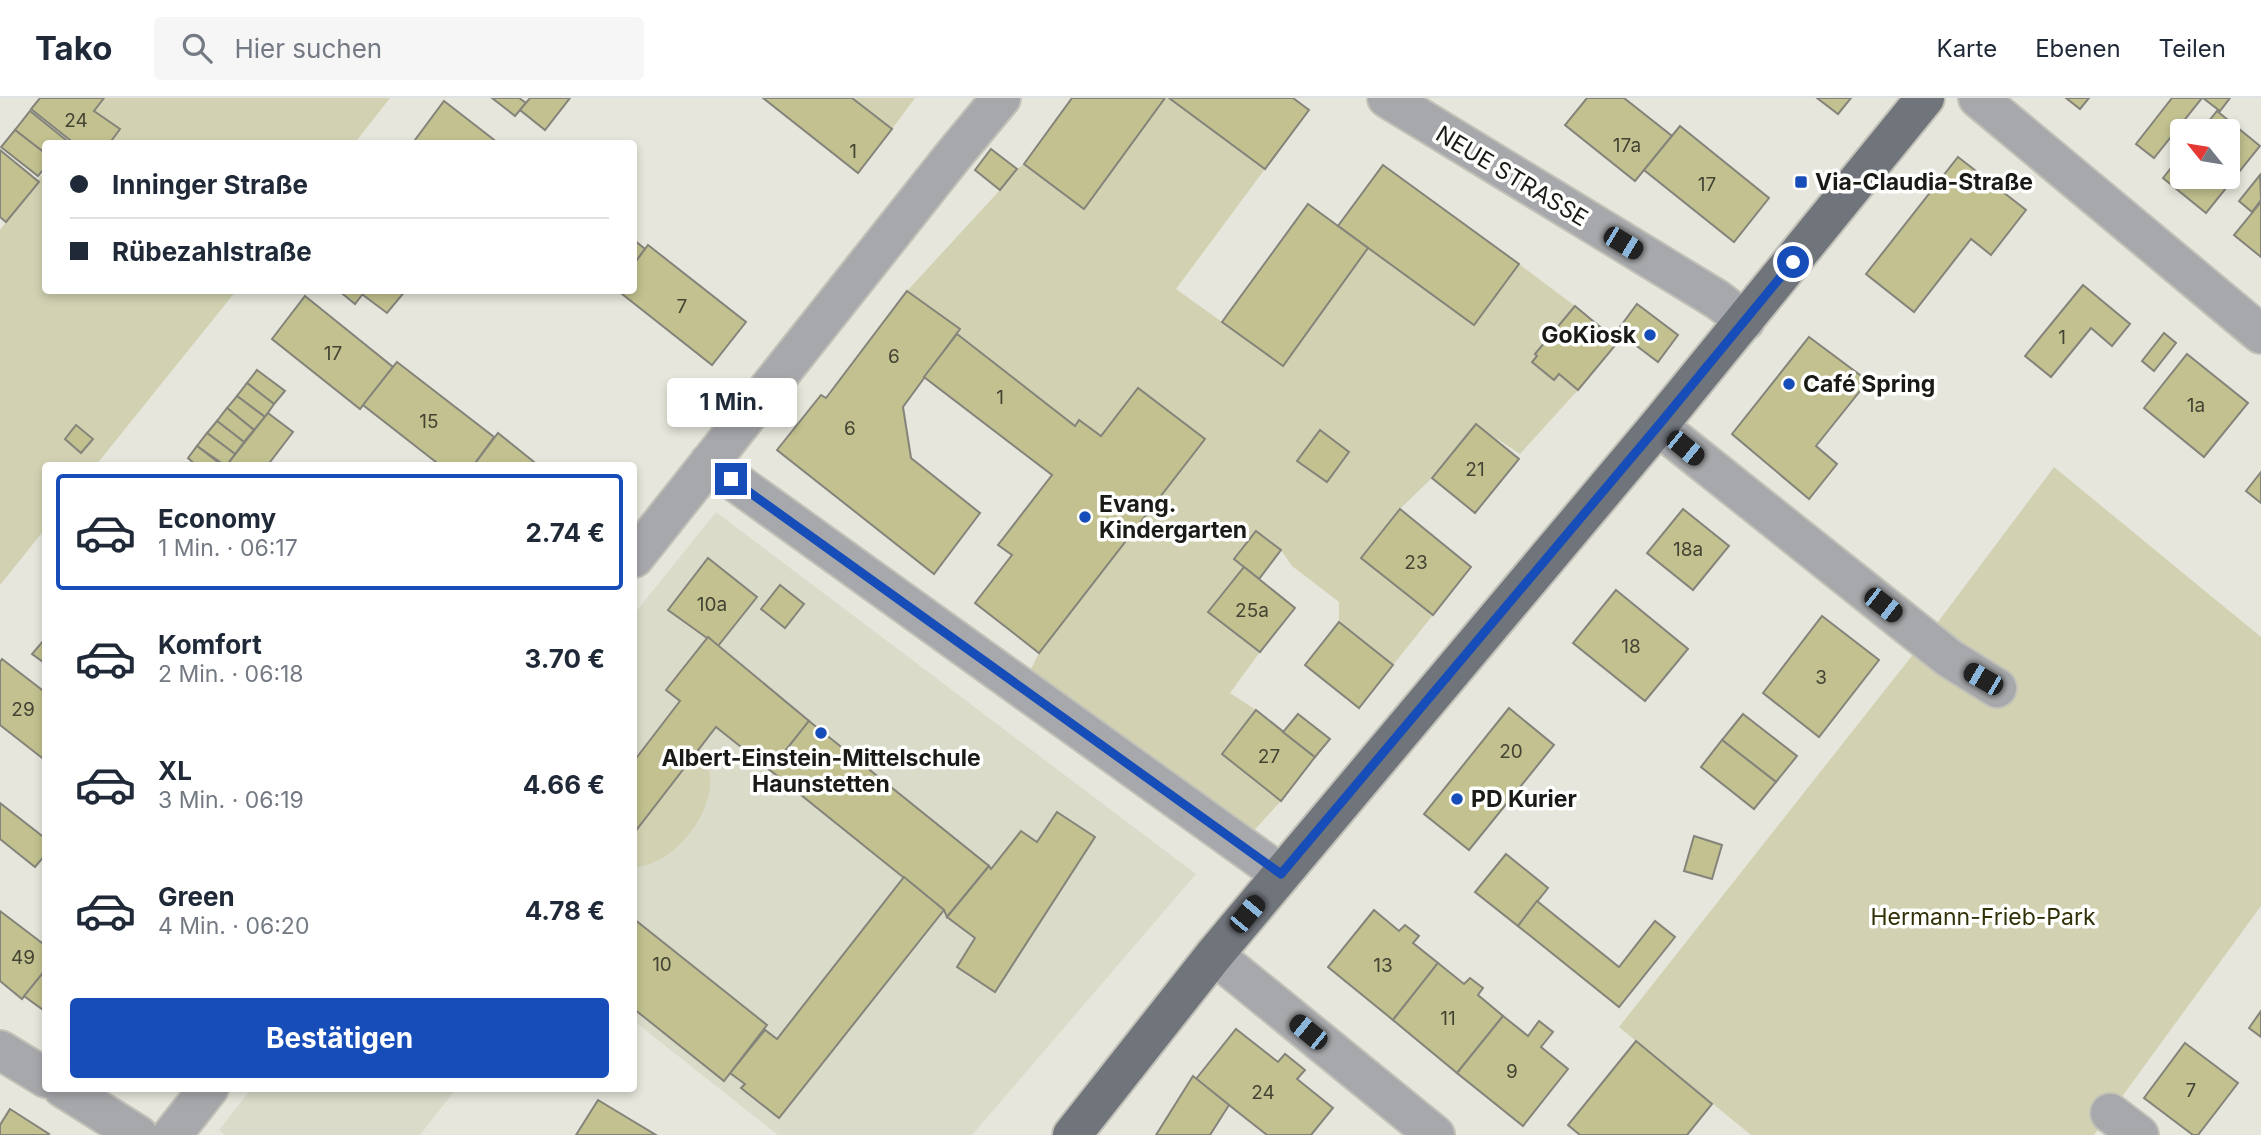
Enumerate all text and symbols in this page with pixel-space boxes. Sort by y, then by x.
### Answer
search box [154,17,644,80]
text: Tako [35,28,112,68]
icon: search [178,29,216,67]
text: Hier suchen [234,33,382,64]
text: Karte [1937,34,1997,63]
text: Ebenen [2035,34,2121,63]
text: Teilen [2159,34,2226,63]
house number: 24 [64,109,88,132]
north arrow [2170,119,2240,189]
map controls [2170,119,2240,189]
street label: NEUE STRASSE [1431,120,1593,232]
house number: 17a [1613,134,1641,157]
house number: 1 [849,140,857,163]
place label: Via-Claudia-Straße [1815,168,2033,196]
text: Inninger Straße [112,169,308,200]
house number: 17 [1698,173,1716,196]
marker: Via-Claudia-Straße [1793,174,1809,190]
car [1600,223,1647,263]
text: Rübezahlstraße [112,236,312,267]
route start [1777,246,1809,278]
house number: 7 [677,295,687,318]
place label: GoKiosk [1541,321,1637,349]
house number: 1 [2058,326,2066,349]
marker: GoKiosk [1642,327,1658,343]
house number: 17 [324,342,342,365]
house number: 6 [888,345,900,368]
place label: Café Spring [1803,370,1935,398]
marker: Café Spring [1781,376,1797,392]
callout: 1 Min. [666,378,796,426]
house number: 1 [996,386,1004,409]
text: 1 Min. [699,388,765,416]
house number: 1a [2187,394,2205,417]
house number: 15 [419,410,439,433]
house number: 6 [844,417,856,440]
car [1663,427,1708,469]
house number: 21 [1465,458,1485,481]
route end [715,463,747,495]
place label: Evang. Kindergarten [1099,490,1247,544]
icon: car [74,501,137,564]
text: Economy [158,503,276,534]
marker: Evang. Kindergarten [1077,509,1093,525]
text: 2.74 € [525,517,605,548]
text: 1 Min. · 06:17 [158,534,298,562]
house number: 18a [1673,538,1703,561]
house number: 23 [1404,551,1428,574]
car [1860,584,1907,626]
house number: 10a [697,593,727,616]
house number: 25a [1235,599,1269,622]
icon: car [74,627,137,690]
text: Komfort [158,629,262,660]
house number: 18 [1621,635,1641,658]
text: 3.70 € [525,643,605,674]
car [1960,659,2007,699]
text: 2 Min. · 06:18 [158,660,304,688]
house number: 3 [1815,666,1827,689]
house number: 29 [11,698,35,721]
marker: Albert-Einstein-Mittelschule Haunstetten [813,725,829,741]
house number: 20 [1499,740,1523,763]
place label: Albert-Einstein-Mittelschule Haunstetten [661,744,981,798]
house number: 27 [1258,745,1280,768]
icon: car [74,753,137,816]
text: XL [158,755,192,786]
text: 4.66 € [523,769,605,800]
place label: PD Kurier [1471,785,1577,813]
text: 3 Min. · 06:19 [158,786,304,814]
marker: PD Kurier [1449,791,1465,807]
icon: car [74,879,137,942]
text: Green [158,881,235,912]
car [1226,891,1269,937]
text: 4.78 € [525,895,605,926]
park label: Hermann-Frieb-Park [1870,903,2096,931]
text: 4 Min. · 06:20 [158,912,309,940]
house number: 49 [11,946,35,969]
house number: 10 [652,953,672,976]
house number: 13 [1373,954,1393,977]
button: Bestätigen [70,998,609,1078]
house number: 11 [1440,1007,1456,1030]
car [1286,1011,1331,1053]
house number: 9 [1506,1060,1518,1083]
house number: 7 [2186,1079,2196,1102]
house number: 24 [1251,1081,1275,1104]

